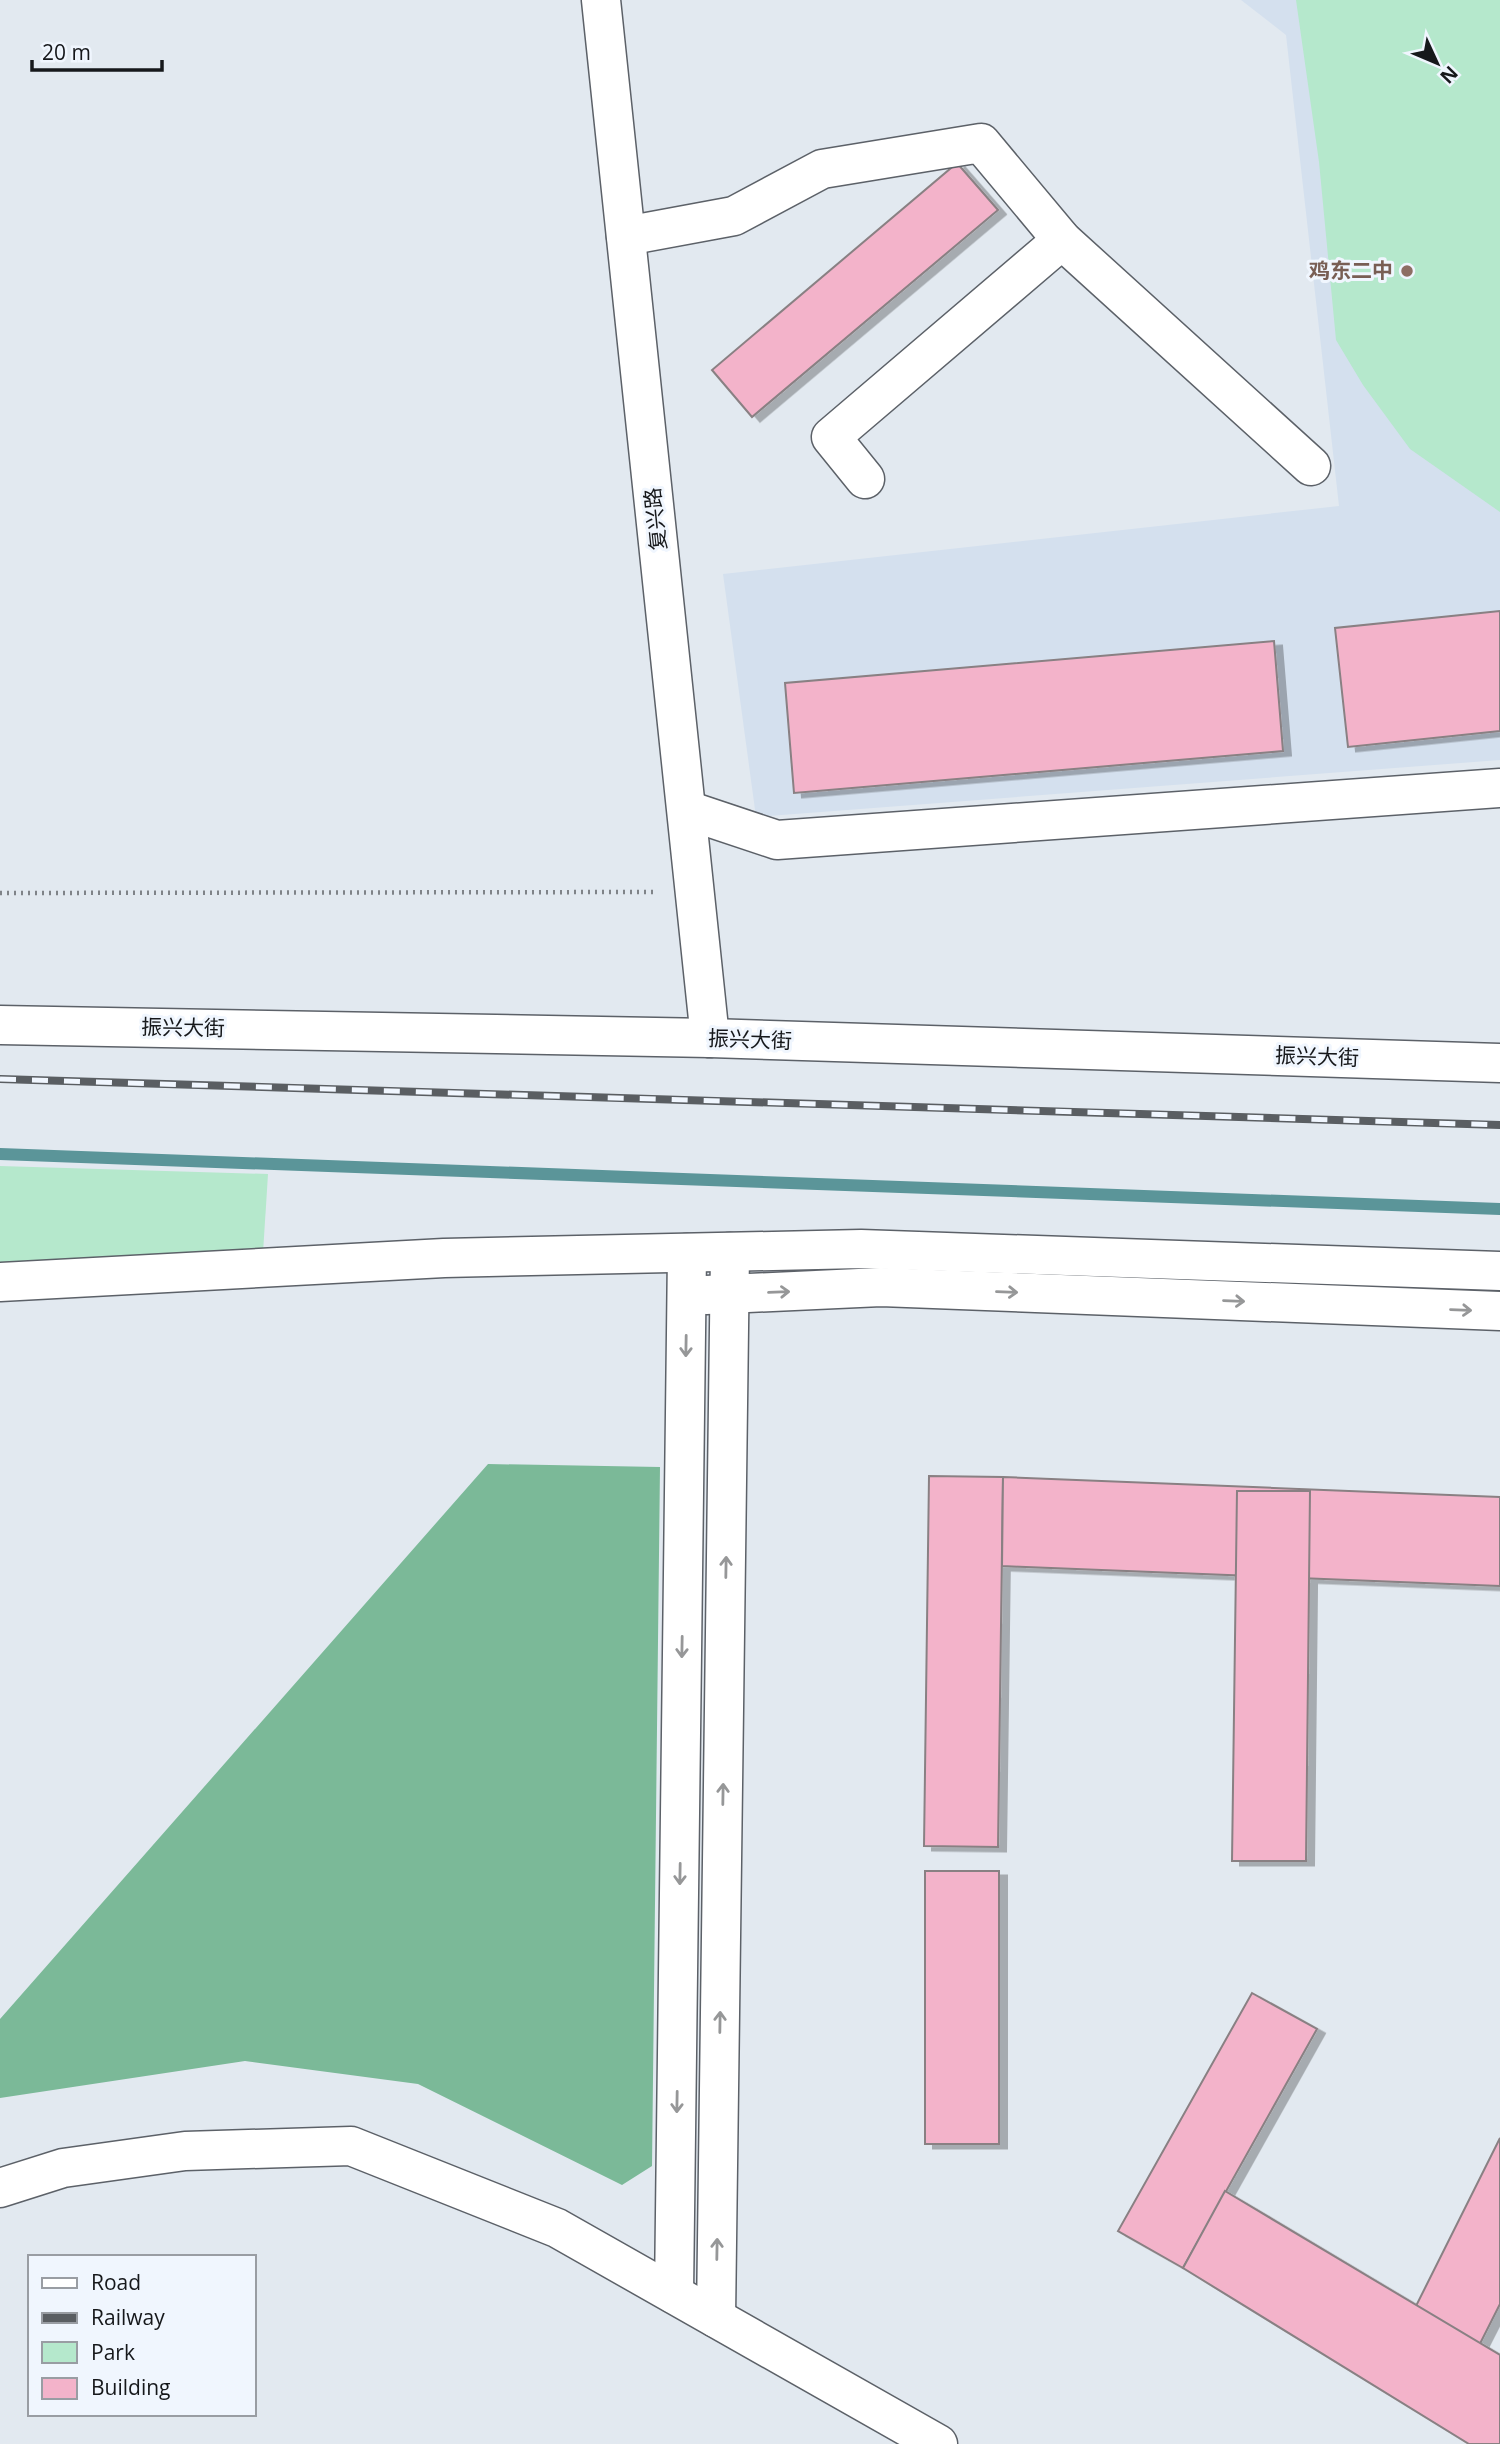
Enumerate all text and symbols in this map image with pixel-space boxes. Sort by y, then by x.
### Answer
scale bar [32,28,161,72]
north arrow [1402,28,1472,98]
text: 20 m [42,38,91,66]
text: N [1435,60,1464,89]
place label: 鸡东二中 [1309,256,1393,284]
marker: 鸡东二中 [1399,263,1415,279]
street label: 复兴路 [638,486,672,552]
street label: 振兴大街 [141,1012,225,1042]
street label: 振兴大街 [708,1024,792,1054]
street label: 振兴大街 [1275,1041,1359,1071]
one-way arrow [767,1285,790,1298]
one-way arrow [995,1286,1018,1299]
one-way arrow [1222,1294,1245,1308]
one-way arrow [1449,1303,1472,1316]
one-way arrow [679,1334,693,1357]
one-way arrow [719,1556,733,1579]
one-way arrow [675,1635,689,1658]
one-way arrow [716,1783,730,1806]
one-way arrow [673,1862,686,1885]
one-way arrow [713,2011,727,2034]
one-way arrow [670,2090,684,2113]
one-way arrow [710,2238,723,2261]
legend [28,2255,256,2416]
text: Road [91,2268,141,2296]
text: Railway [91,2303,165,2331]
text: Park [91,2338,135,2366]
text: Building [91,2373,170,2401]

